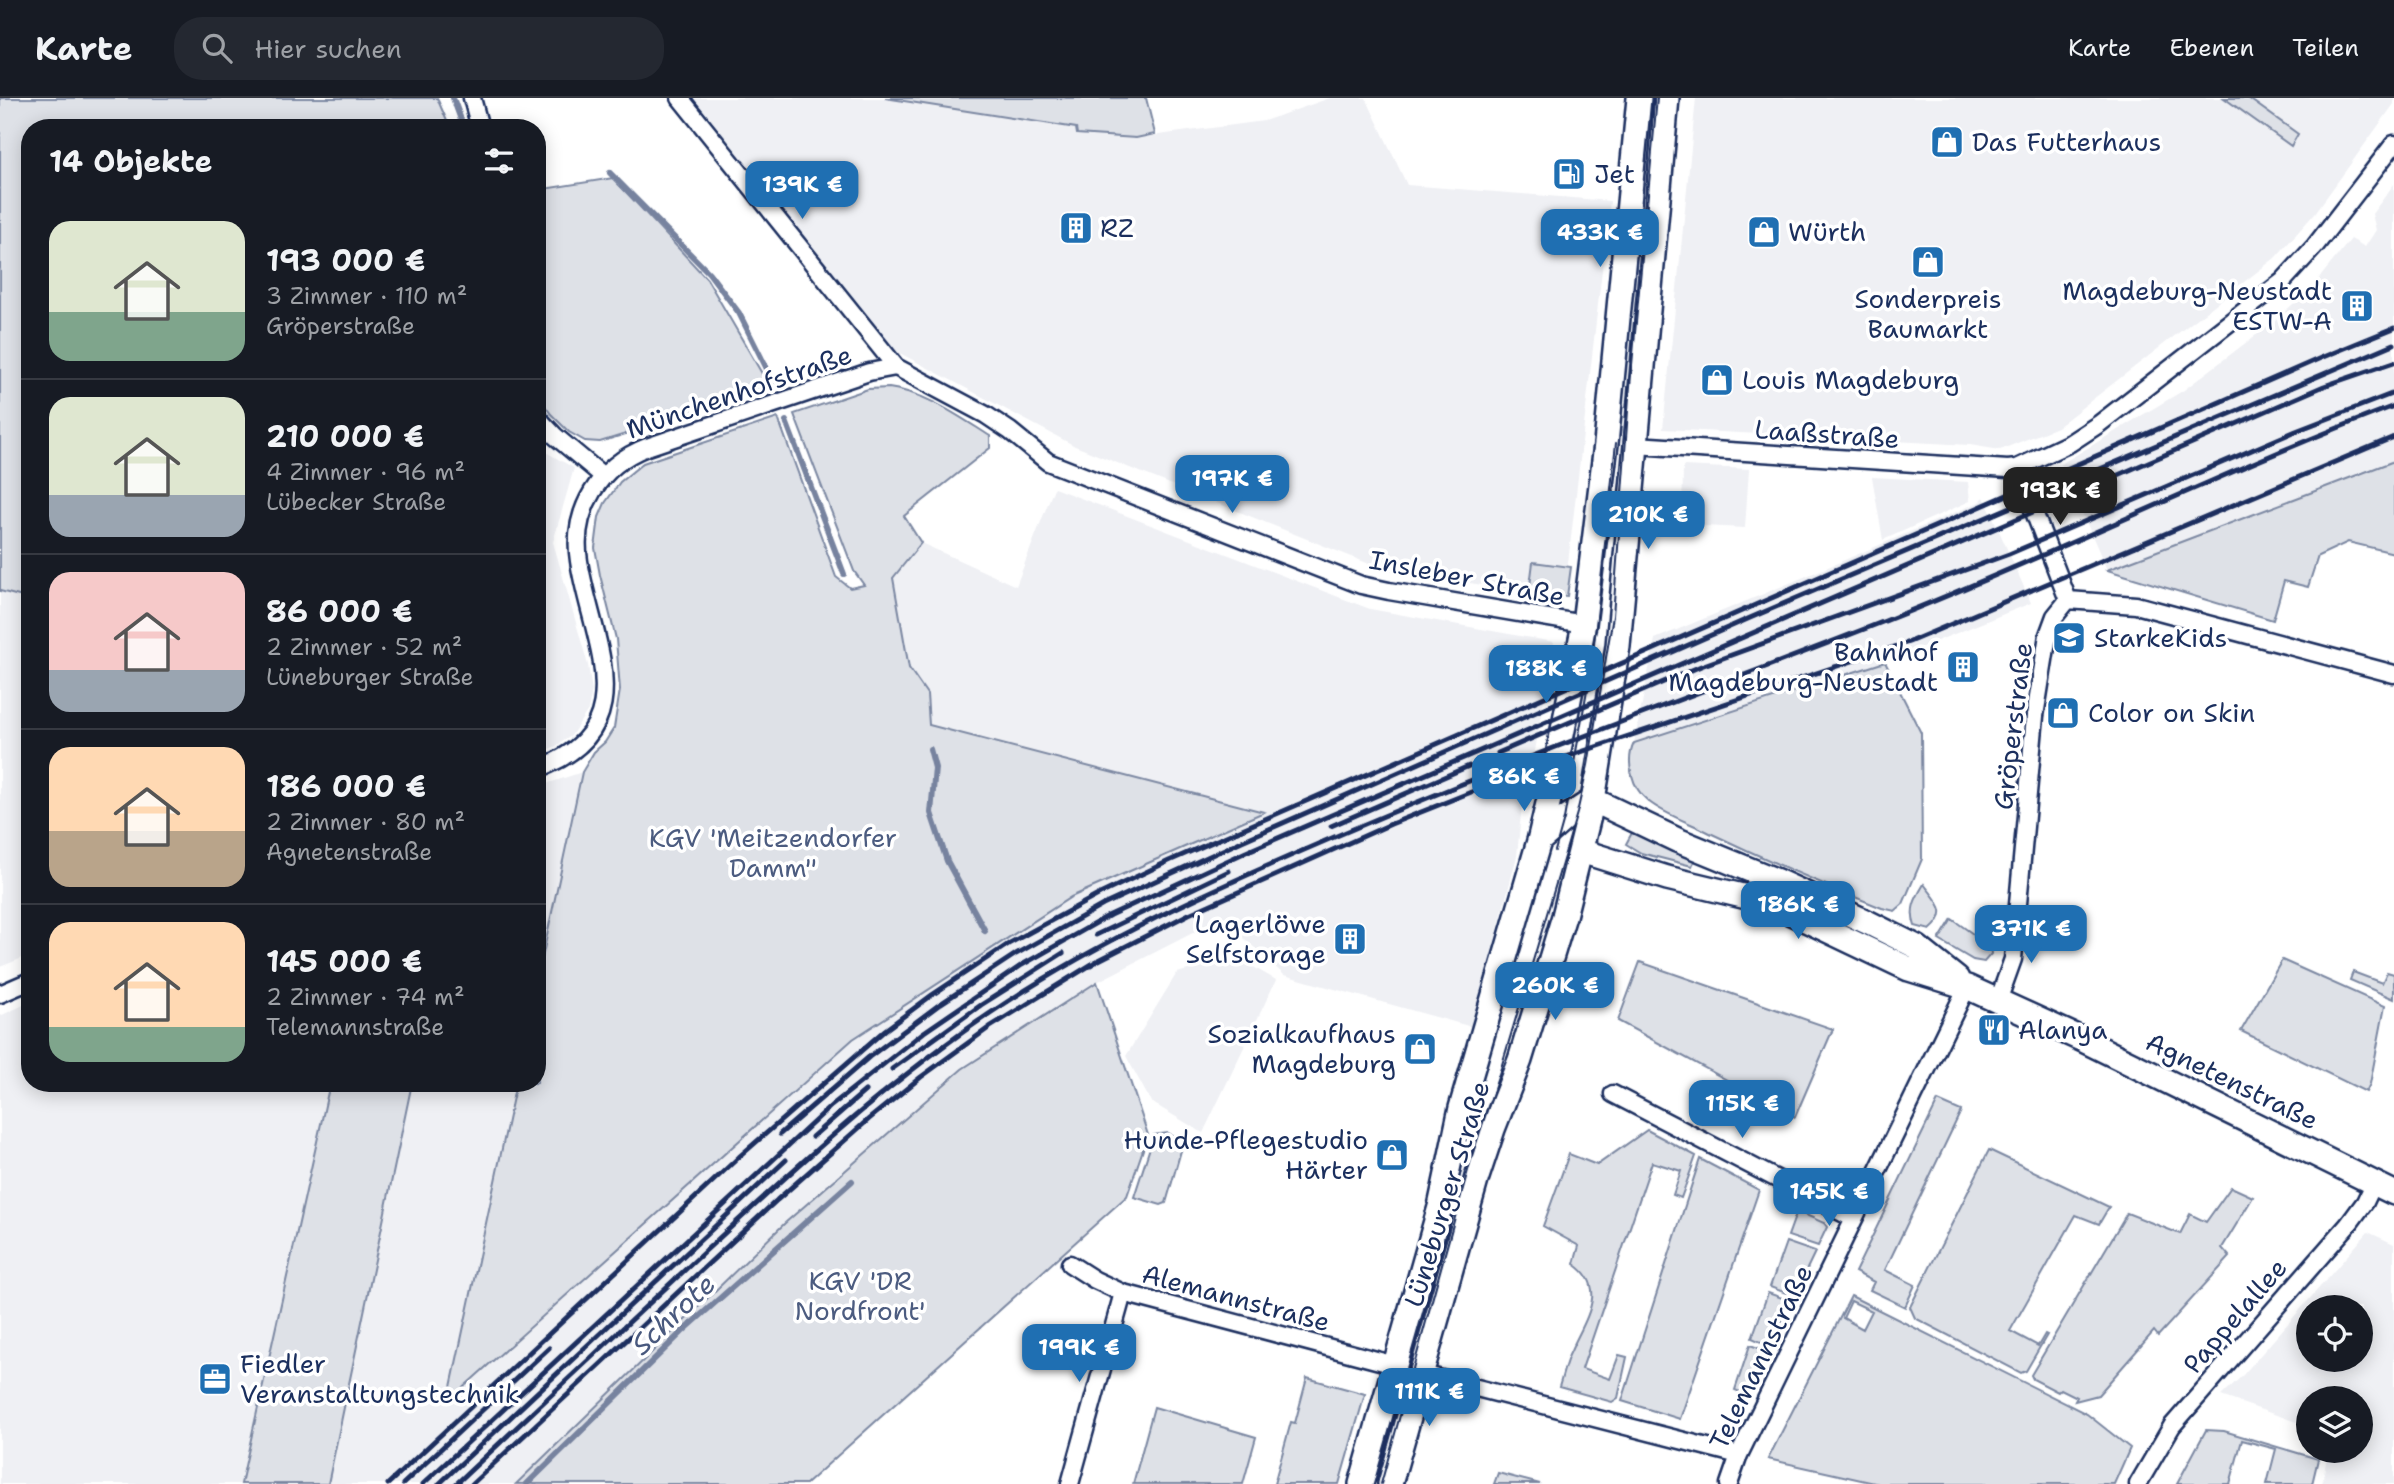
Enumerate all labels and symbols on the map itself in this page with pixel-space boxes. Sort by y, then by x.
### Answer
shop icon: Das Futterhaus [1928,123,1966,161]
place label: Das Futterhaus [1972,124,2161,159]
fuel station icon: Jet [1550,155,1588,193]
place label: Jet [1594,156,1635,191]
pin: 139K € [745,162,859,221]
building icon: RZ [1057,209,1095,247]
pin: 433K € [1543,209,1657,269]
place label: RZ [1100,210,1134,245]
shop icon: Würth [1745,213,1783,251]
place label: Würth [1788,214,1866,249]
shop icon: Sonderpreis Baumarkt [1909,243,1947,281]
place label: Magdeburg-Neustadt ESTW-A [2062,273,2332,338]
place label: Sonderpreis Baumarkt [1854,281,2002,346]
building icon: Magdeburg-Neustadt ESTW-A [2338,287,2376,325]
street label: Münchenhofstraße [621,337,856,447]
shop icon: Louis Magdeburg [1698,361,1736,399]
place label: Louis Magdeburg [1742,362,1959,397]
street label: Laaßstraße [1754,411,1901,456]
pin: 197K € [1175,456,1289,515]
pin: 193K € [2003,468,2117,527]
pin: 210K € [1591,491,1705,551]
street label: Insleber Straße [1366,541,1568,614]
school or university icon: StarkeKids [2050,619,2088,657]
place label: StarkeKids [2094,620,2227,655]
place label: Bahnhof Magdeburg-Neustadt [1668,634,1939,699]
street label: Gröperstraße [1985,640,2040,812]
pin: 188K € [1489,646,1603,705]
building icon: Bahnhof Magdeburg-Neustadt [1944,648,1982,686]
shop icon: Color on Skin [2044,694,2082,732]
place label: Color on Skin [2088,695,2255,730]
pin: 86K € [1475,754,1573,813]
park label: KGV 'Meitzendorfer Damm" [649,820,897,885]
pin: 186K € [1741,882,1855,941]
place label: Lagerlöwe Selfstorage [1186,906,1326,971]
pin: 371K € [1974,906,2088,965]
building icon: Lagerlöwe Selfstorage [1331,920,1369,958]
pin: 260K € [1498,962,1612,1022]
restaurant icon: Alanya [1975,1011,2013,1049]
place label: Alanya [2018,1012,2107,1047]
place label: Sozialkaufhaus Magdeburg [1208,1016,1396,1081]
street label: Agnetenstraße [2140,1024,2324,1137]
shop icon: Sozialkaufhaus Magdeburg [1401,1030,1439,1068]
street label: Lüneburger Straße [1395,1077,1498,1311]
pin: 115K € [1685,1080,1799,1140]
place label: Hunde-Pflegestudio Härter [1123,1122,1368,1187]
shop icon: Hunde-Pflegestudio Härter [1373,1136,1411,1174]
pin: 145K € [1772,1168,1886,1228]
street label: Pappelallee [2175,1251,2294,1381]
street label: Alemannstraße [1138,1256,1334,1339]
street label: Telemannstraße [1701,1259,1820,1455]
park label: KGV 'DR Nordfront' [794,1263,926,1328]
water label: Schrote [622,1265,724,1363]
pin: 199K € [1022,1324,1136,1384]
place label: Fiedler Veranstaltungstechnik [240,1346,520,1411]
office icon: Fiedler Veranstaltungstechnik [196,1360,234,1398]
pin: 111K € [1372,1368,1486,1428]

